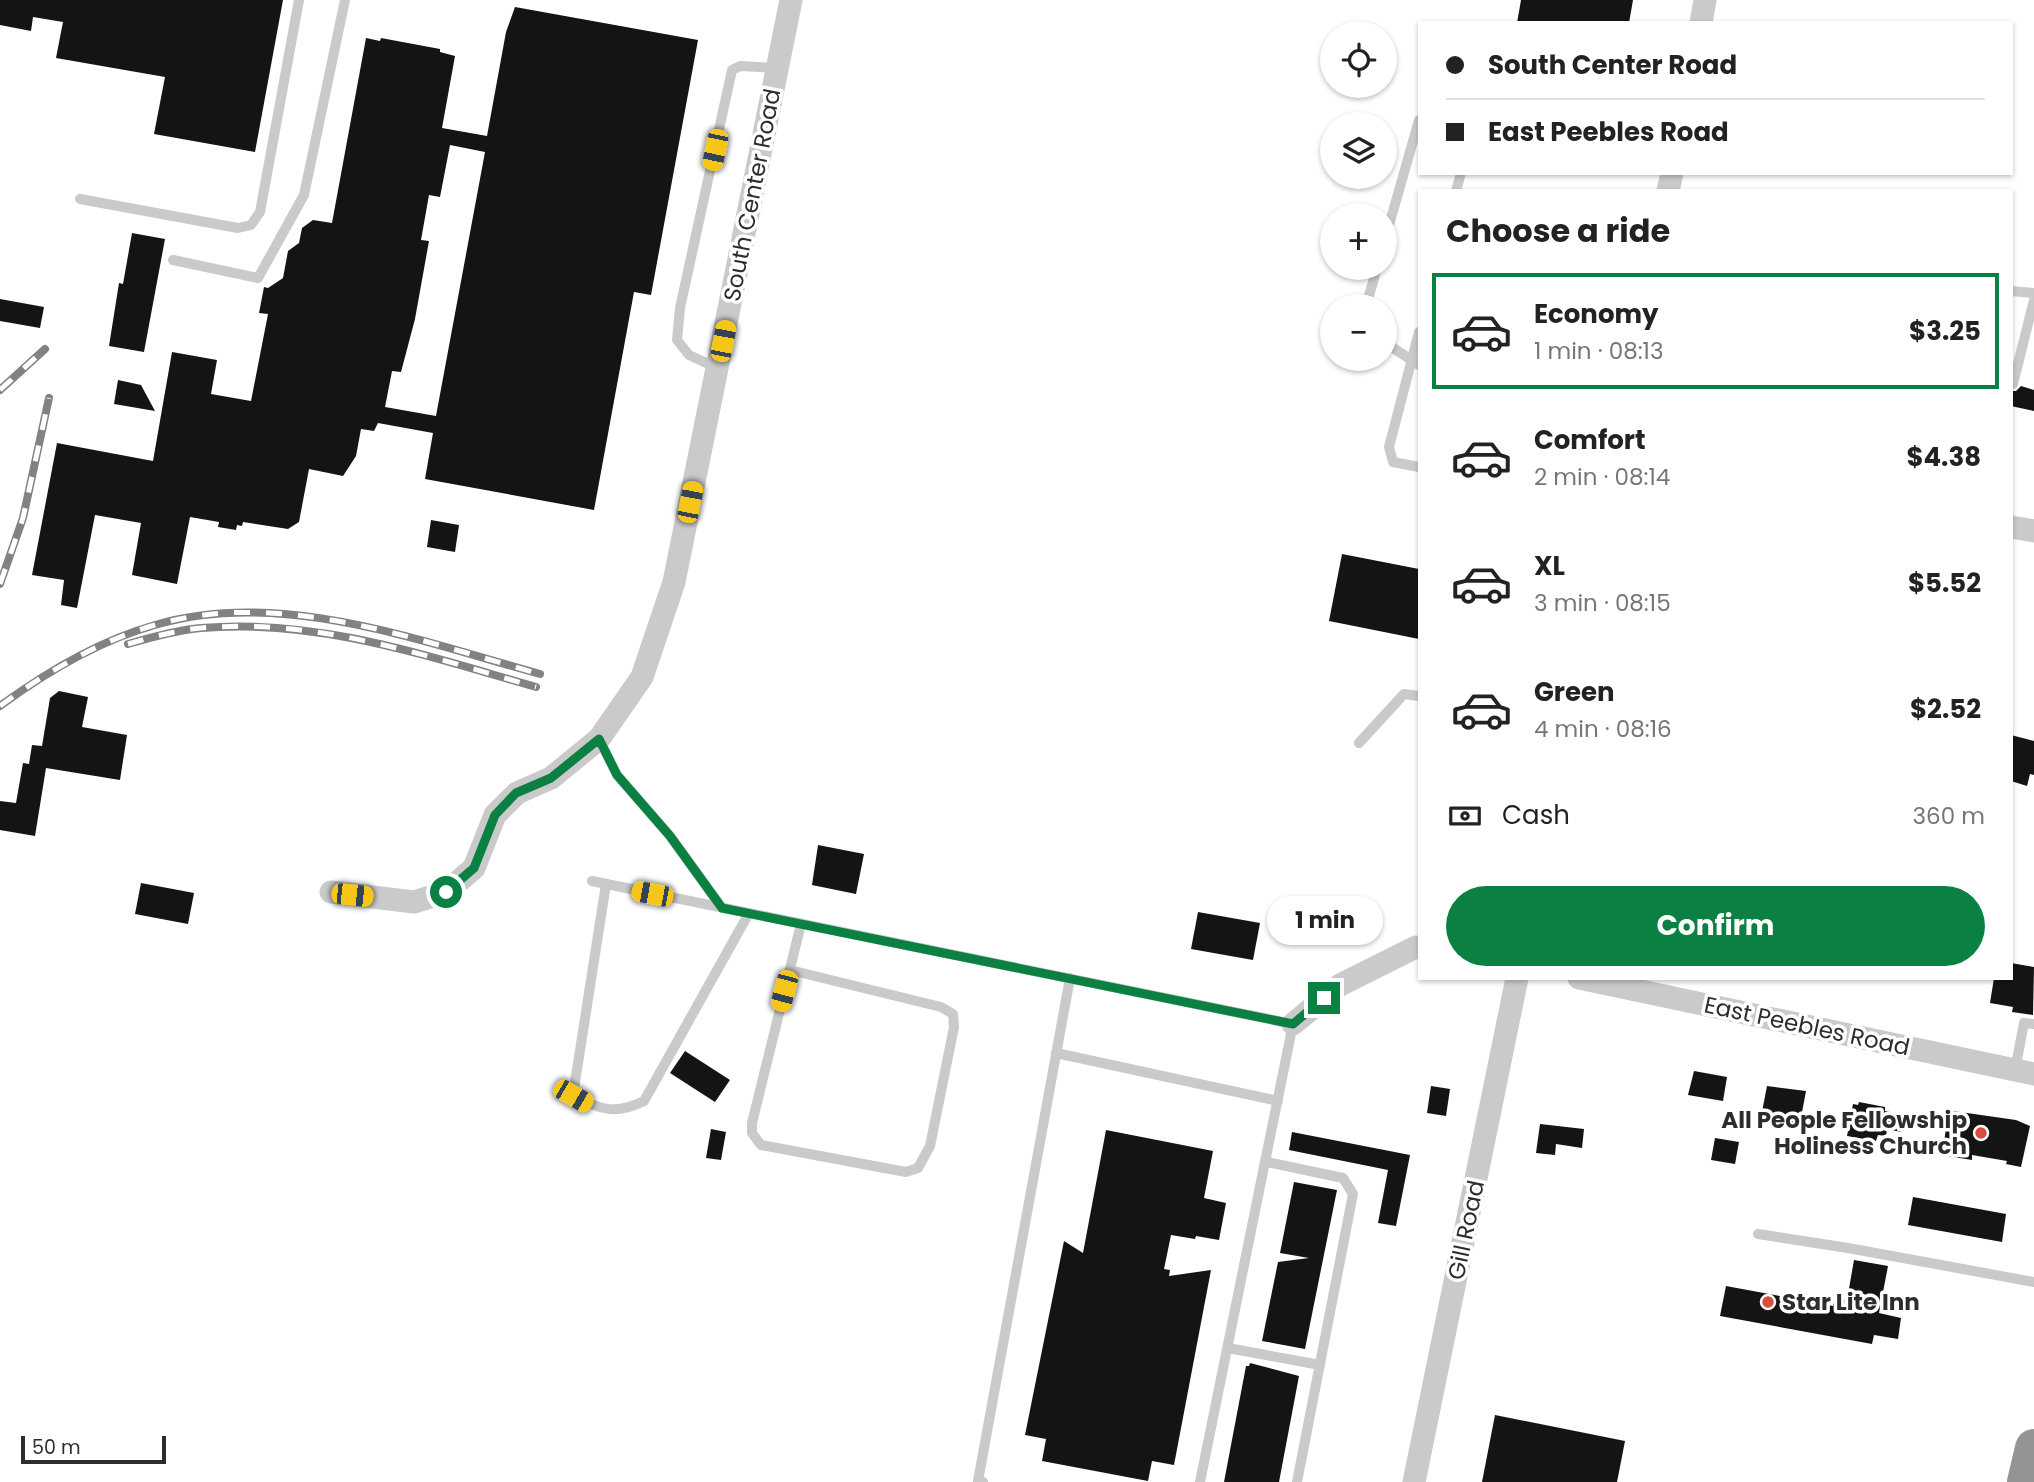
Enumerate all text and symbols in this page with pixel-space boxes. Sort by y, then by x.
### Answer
map controls [1320,21,1397,371]
button: locate [1320,21,1397,98]
text: South Center Road [1488,47,1737,83]
street label: South Center Road [716,86,788,304]
button: layers [1320,112,1397,189]
text: East Peebles Road [1488,114,1729,150]
car [701,127,730,173]
button: + [1320,203,1397,280]
text: Choose a ride [1446,208,1670,253]
button: − [1320,294,1397,371]
text: Economy [1534,296,1658,332]
icon: car [1450,300,1513,363]
text: $3.25 [1909,313,1981,349]
car [709,318,738,364]
text: 1 min · 08:13 [1534,335,1664,367]
text: Comfort [1534,422,1646,458]
icon: car [1450,426,1513,489]
text: $4.38 [1906,439,1981,475]
text: 2 min · 08:14 [1534,461,1670,493]
car [676,479,705,525]
text: XL [1534,548,1565,584]
icon: car [1450,552,1513,615]
text: $5.52 [1908,565,1981,601]
text: 3 min · 08:15 [1534,587,1671,619]
text: Green [1534,674,1615,710]
icon: car [1450,678,1513,741]
text: $2.52 [1910,691,1981,727]
text: 4 min · 08:16 [1534,713,1672,745]
icon: cash [1446,797,1484,835]
text: Cash [1502,797,1570,833]
text: 360 m [1913,800,1985,832]
route start [430,876,462,908]
car [630,880,675,908]
car [331,882,374,908]
button: Confirm [1446,886,1985,966]
callout: 1 min [1266,897,1382,946]
text: 1 min [1295,904,1355,936]
car [769,968,800,1014]
route end [1308,982,1340,1014]
street label: East Peebles Road [1701,989,1913,1063]
car [550,1076,597,1116]
place label: All People Fellowship Holiness Church [1721,1104,1967,1162]
marker: All People Fellowship Holiness Church [1973,1125,1989,1141]
street label: Gill Road [1440,1177,1492,1283]
place label: Star Lite Inn [1782,1286,1920,1318]
marker: Star Lite Inn [1760,1294,1776,1310]
scale bar [21,1433,166,1465]
text: 50 m [32,1434,81,1461]

